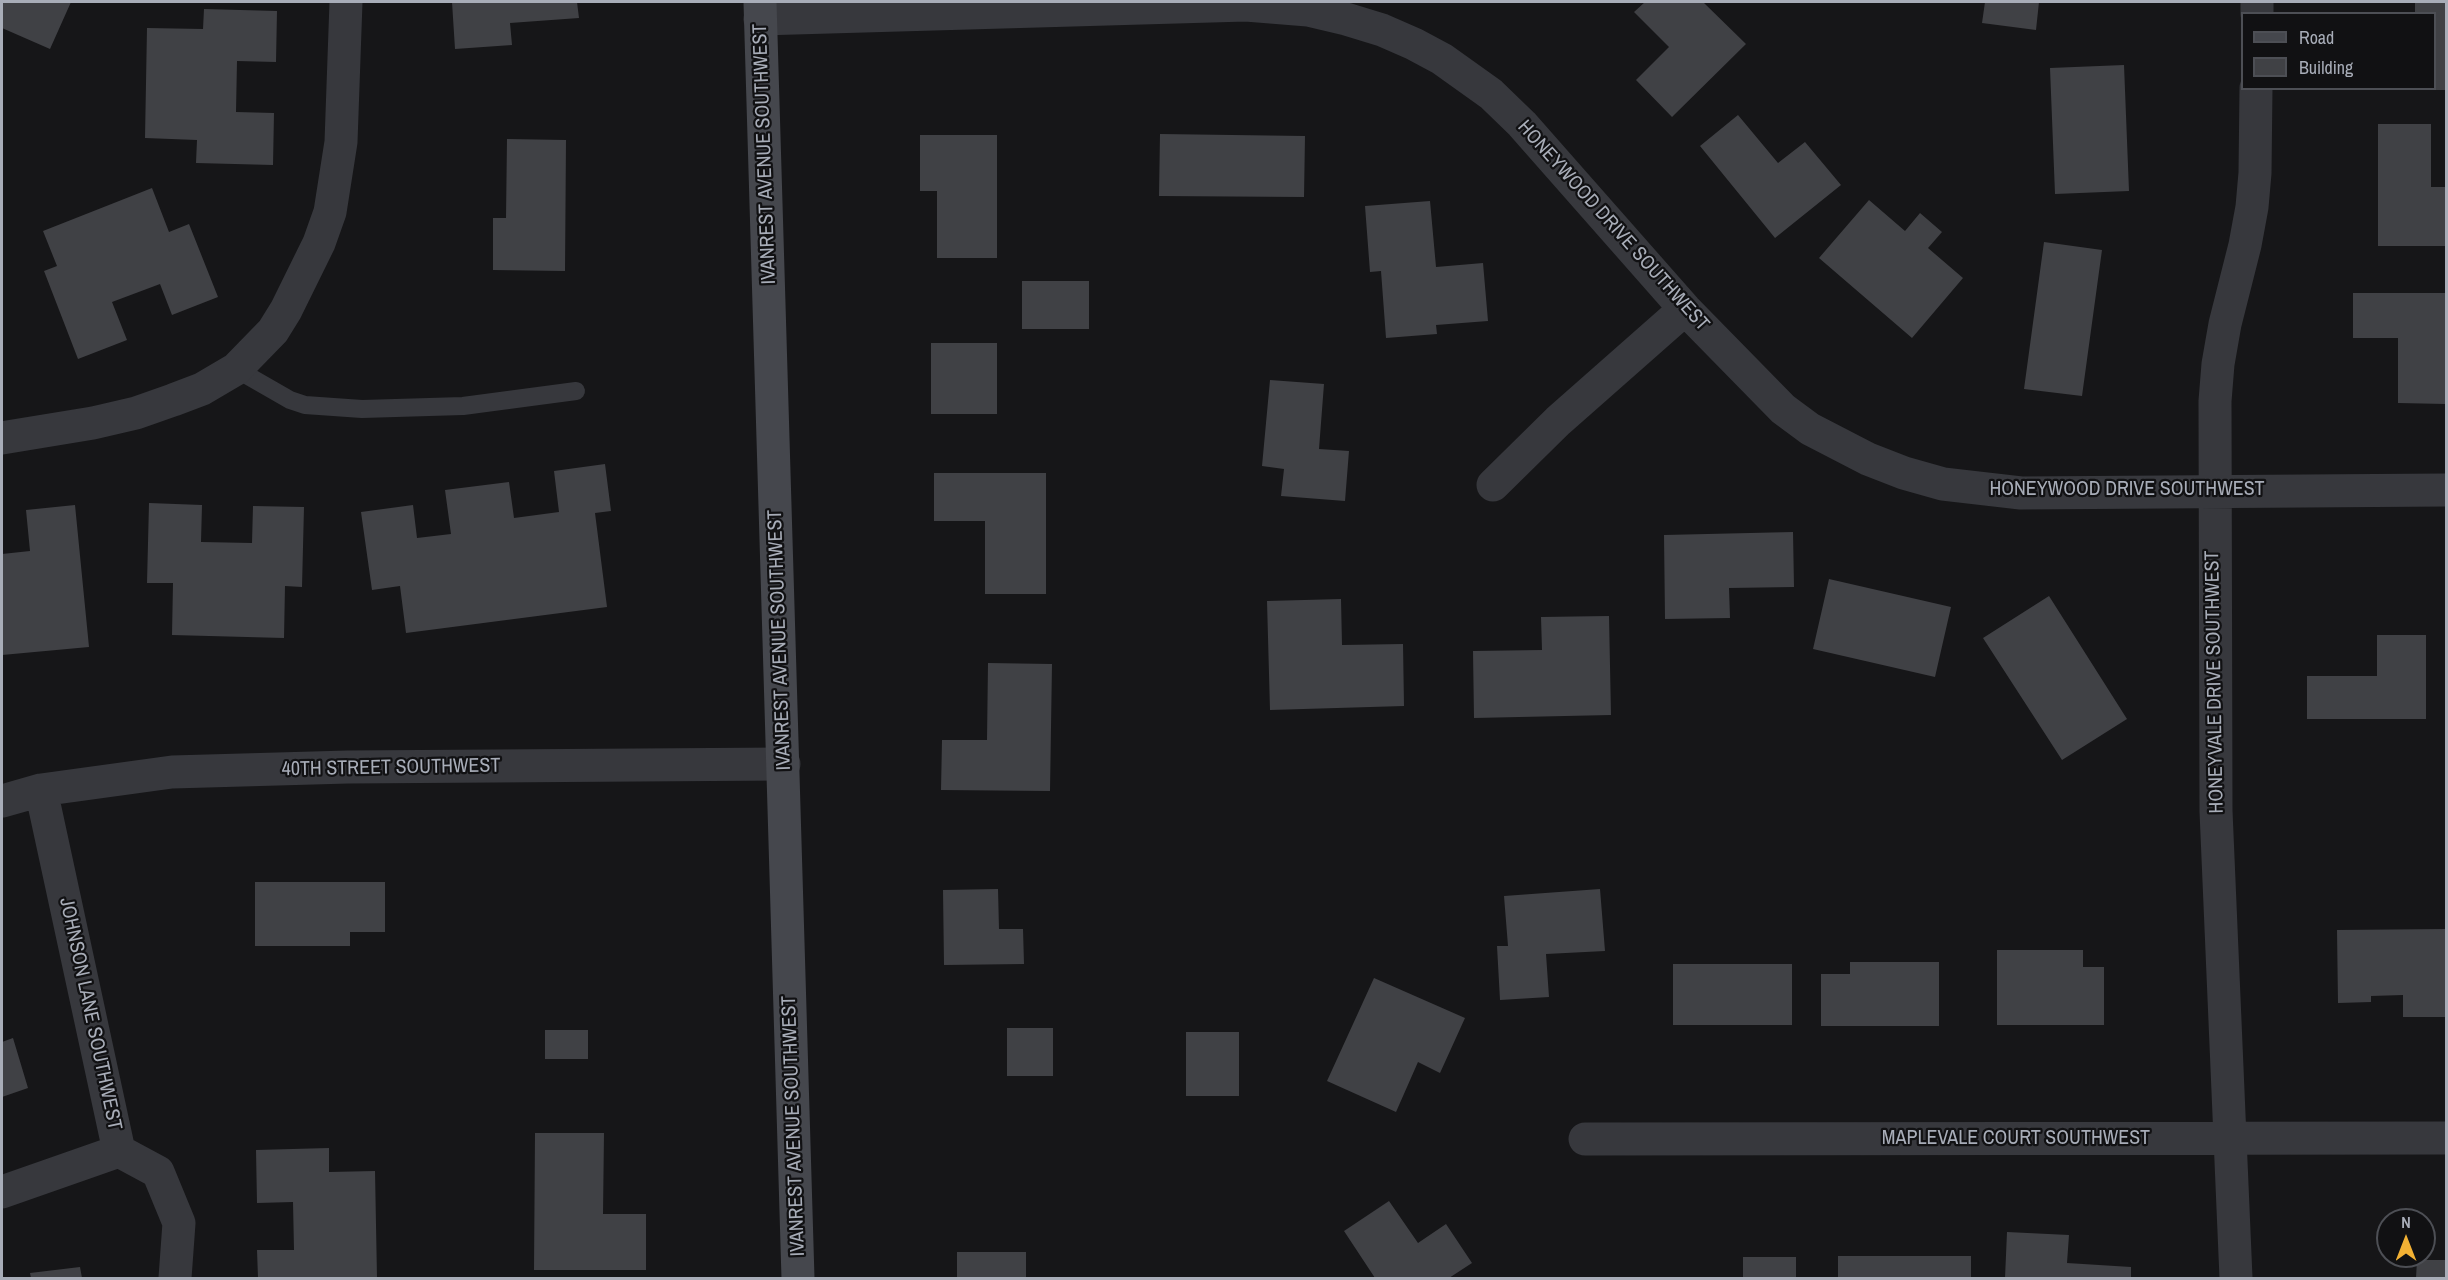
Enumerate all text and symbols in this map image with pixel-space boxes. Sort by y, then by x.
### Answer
legend [2241,12,2436,90]
street label: IVANREST AVENUE SOUTHWEST [748,23,782,285]
text: Road [2299,25,2334,50]
text: Building [2299,55,2353,80]
street label: HONEYWOOD DRIVE SOUTHWEST [1512,116,1714,336]
street label: HONEYWOOD DRIVE SOUTHWEST [1989,478,2265,502]
street label: IVANREST AVENUE SOUTHWEST [763,509,797,771]
street label: HONEYVALE DRIVE SOUTHWEST [2201,550,2229,814]
street label: 40TH STREET SOUTHWEST [281,754,501,782]
street label: JOHNSON LANE SOUTHWEST [54,896,126,1132]
street label: IVANREST AVENUE SOUTHWEST [777,995,811,1257]
street label: MAPLEVALE COURT SOUTHWEST [1882,1127,2150,1151]
north arrow [2376,1208,2436,1268]
text: N [2401,1211,2411,1233]

